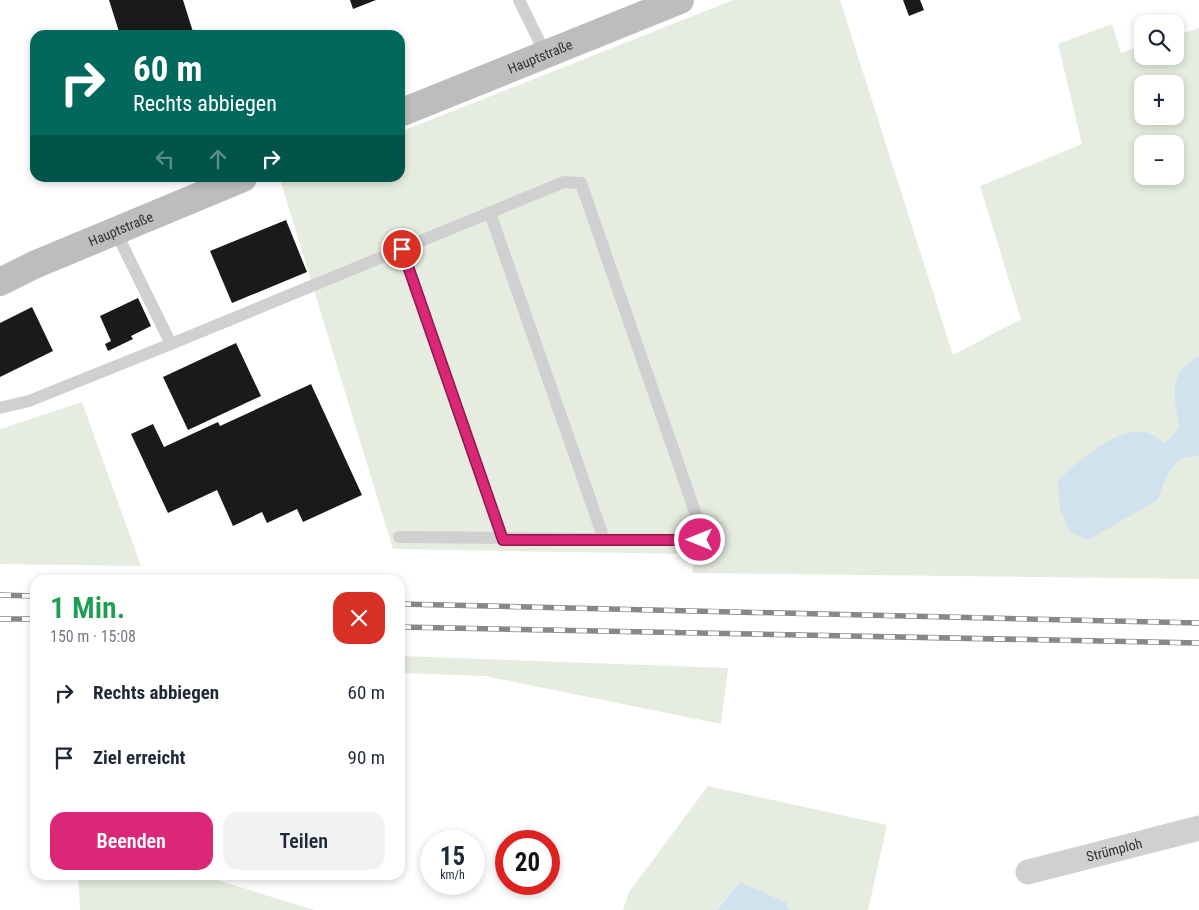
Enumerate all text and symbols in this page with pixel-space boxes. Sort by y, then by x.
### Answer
map controls [1134,15,1184,185]
button: search [1134,15,1184,65]
street label: Hauptstraße [505,36,575,77]
text: 60 m [133,49,202,90]
icon: right [50,50,115,115]
button: + [1134,75,1184,125]
text: Rechts abbiegen [133,91,277,116]
button: − [1134,135,1184,185]
icon: left [151,145,179,173]
icon: ahead [204,145,232,173]
icon: right [257,145,285,173]
street label: Hauptstraße [86,208,156,249]
pin [381,228,423,270]
icon: arrive [388,235,416,263]
position arrow [673,513,725,565]
text: 1 Min. [50,590,125,625]
button: close [333,592,385,644]
text: 150 m · 15:08 [50,627,136,646]
icon: right [50,679,78,707]
text: Rechts abbiegen [93,681,219,704]
text: 60 m [348,681,385,704]
icon: arrive [50,744,78,772]
text: Ziel erreicht [93,746,185,769]
text: 90 m [348,746,385,769]
button: Beenden [50,812,213,870]
button: Teilen [223,812,385,870]
speed limit sign: 20 [495,830,560,895]
street label: Strümploh [1085,835,1144,865]
text: 15 [440,842,465,871]
text: km/h [440,868,465,882]

